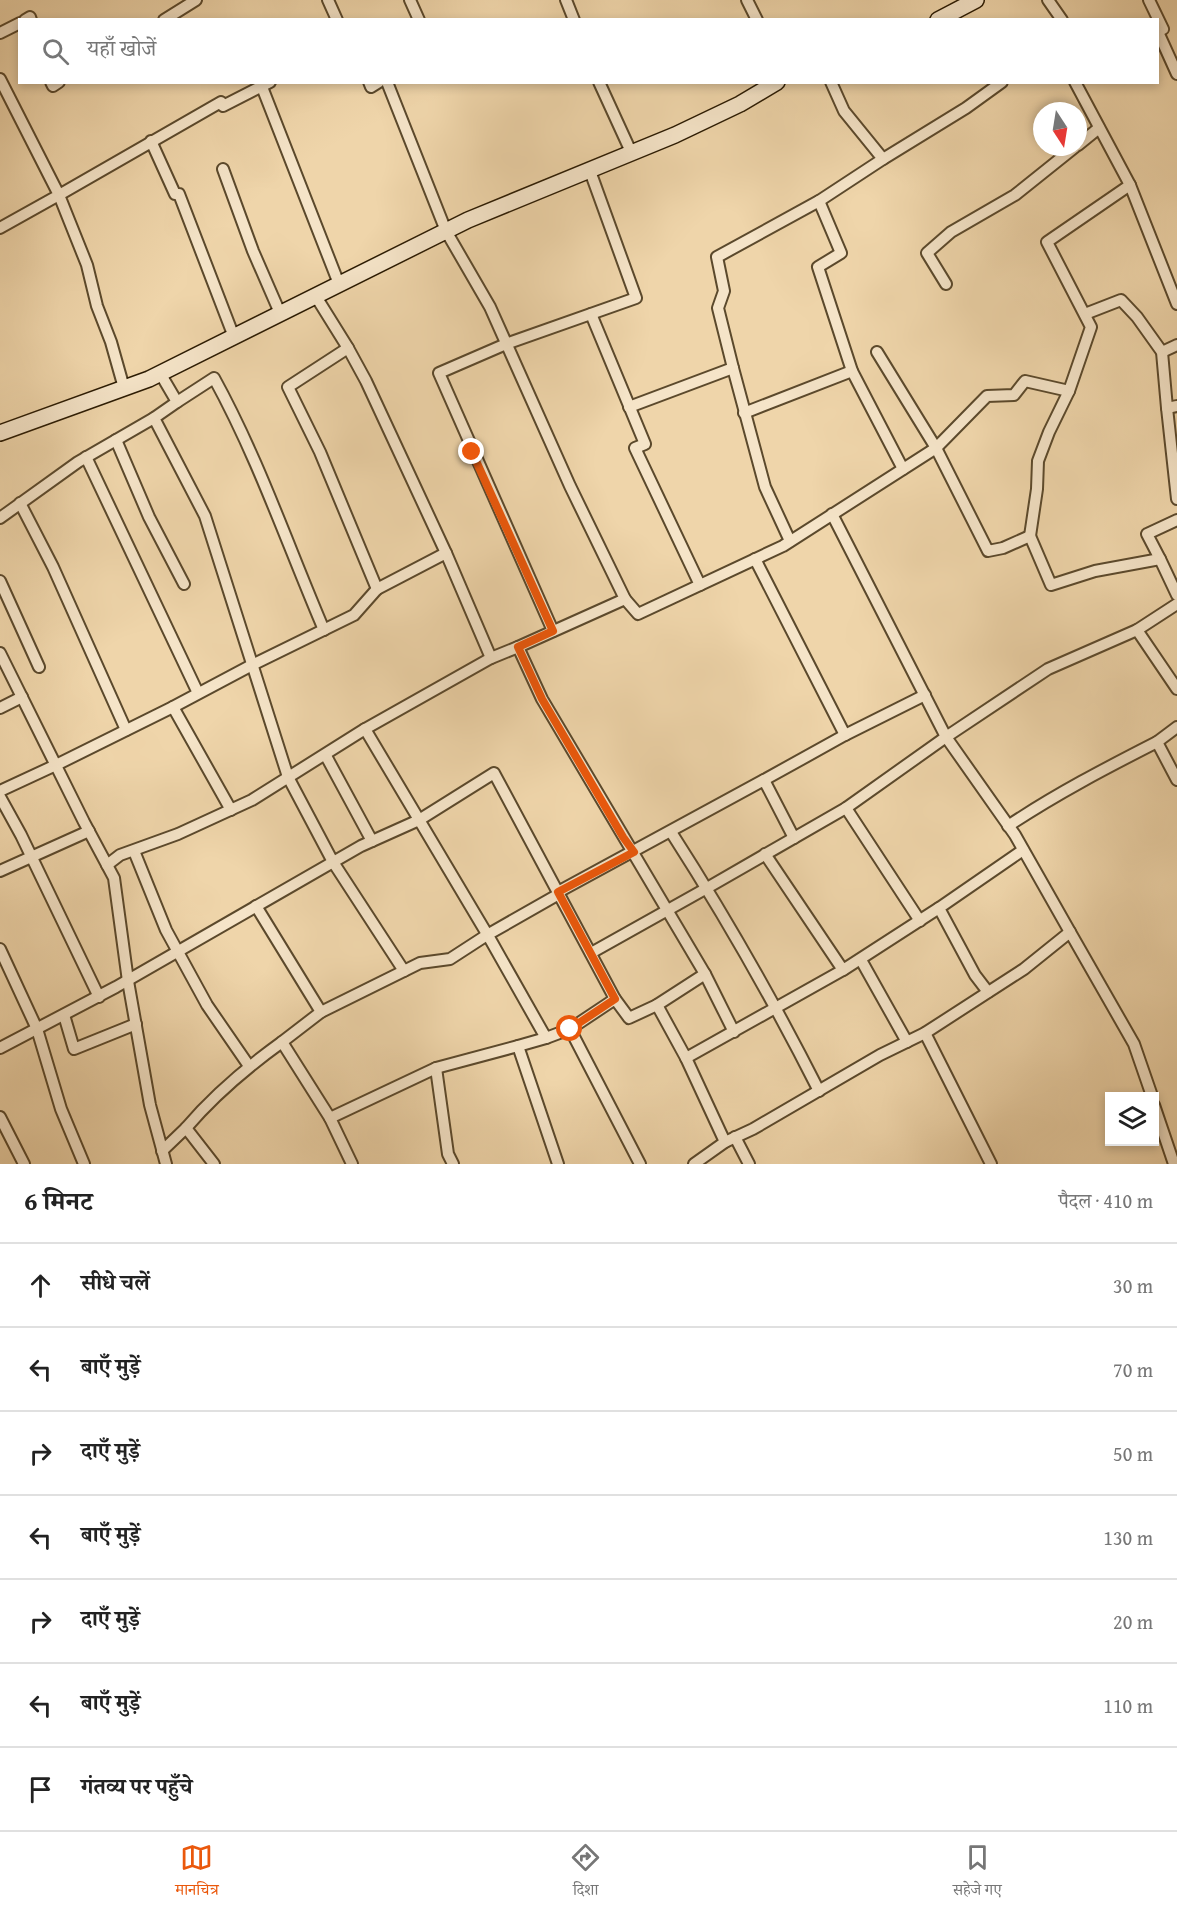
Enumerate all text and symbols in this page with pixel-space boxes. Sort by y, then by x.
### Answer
search box [18,18,1159,84]
text: यहाँ खोजें [87,32,156,64]
icon: search [39,35,72,68]
north arrow [1033,102,1087,156]
route end [458,438,484,464]
route start [556,1015,582,1041]
map controls [1105,1092,1159,1146]
button: layers [1105,1092,1159,1146]
text: 6 मिनट [24,1181,92,1220]
text: पैदल · 410 m [1059,1186,1153,1215]
text: सीधे चलें [81,1266,150,1298]
icon: ahead [24,1269,57,1302]
text: 30 m [1113,1271,1153,1300]
text: बाएँ मुड़ें [81,1350,140,1382]
icon: left [24,1353,57,1386]
text: 70 m [1113,1355,1153,1384]
text: दाएँ मुड़ें [81,1434,140,1466]
icon: right [24,1437,57,1470]
text: 50 m [1113,1439,1153,1468]
text: बाएँ मुड़ें [81,1518,140,1550]
icon: left [24,1521,57,1554]
text: 130 m [1103,1523,1153,1552]
text: दाएँ मुड़ें [81,1602,140,1634]
icon: right [24,1605,57,1638]
text: 20 m [1113,1607,1153,1636]
text: बाएँ मुड़ें [81,1686,140,1718]
icon: left [24,1689,57,1722]
text: 110 m [1103,1691,1153,1720]
text: गंतव्य पर पहुँचे [81,1770,192,1802]
icon: arrive [24,1773,57,1806]
tab: मानचित्र [175,1841,219,1905]
tab: दिशा [569,1841,602,1905]
tab: सहेजे गए [953,1841,1002,1905]

